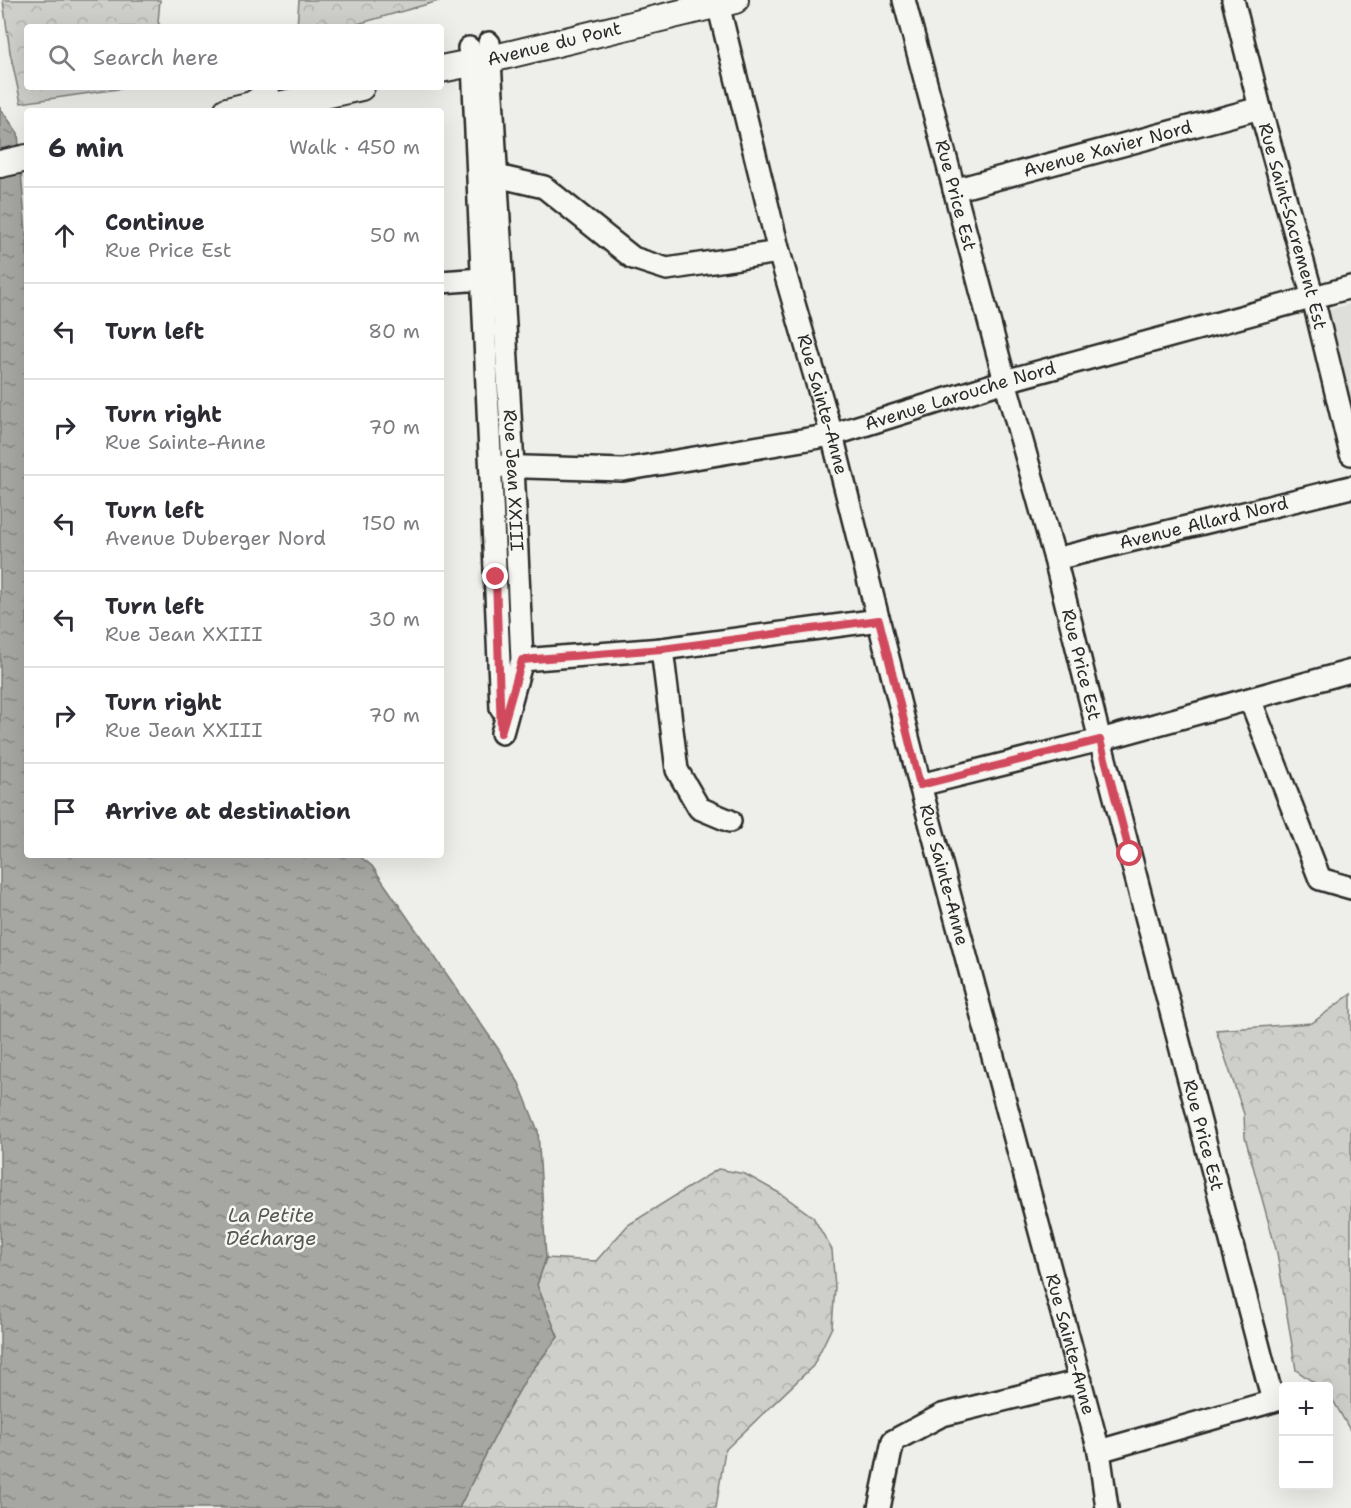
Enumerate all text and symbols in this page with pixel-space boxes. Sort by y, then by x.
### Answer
street label: Avenue du Pont [485,16,624,71]
search box [24,24,444,90]
icon: search [45,41,78,74]
text: Search here [93,43,219,72]
street label: Avenue Xavier Nord [1021,115,1195,183]
street label: Rue Saint-Sacrement Est [1253,120,1332,332]
text: 6 min [48,130,124,165]
text: Walk · 450 m [289,134,420,160]
street label: Rue Price Est [930,137,982,254]
text: Continue [105,208,205,237]
icon: ahead [48,219,81,252]
text: 50 m [370,222,420,248]
text: Rue Price Est [105,237,232,263]
icon: left [48,315,81,348]
text: Turn left [105,317,204,346]
text: 80 m [368,318,420,344]
street label: Rue Sainte-Anne [791,331,854,477]
street label: Avenue Larouche Nord [862,356,1058,436]
text: Turn right [105,400,222,429]
street label: Rue Jean XXIII [498,409,529,552]
icon: right [48,411,81,444]
text: 70 m [368,414,420,440]
text: Rue Sainte-Anne [105,429,266,455]
street label: Avenue Allard Nord [1117,491,1291,555]
text: Turn left [105,496,204,525]
icon: left [48,507,81,540]
text: 150 m [362,510,420,536]
text: Avenue Duberger Nord [105,525,326,551]
route end [482,563,508,589]
text: Turn left [105,592,204,621]
icon: left [48,603,81,636]
text: 30 m [368,606,420,632]
street label: Rue Price Est [1056,606,1107,723]
text: Rue Jean XXIII [105,621,262,647]
text: Turn right [105,688,222,717]
icon: right [48,699,81,732]
text: 70 m [368,702,420,728]
text: Rue Jean XXIII [105,717,262,743]
icon: arrive [48,795,81,828]
text: Arrive at destination [105,797,351,826]
street label: Rue Sainte-Anne [914,802,975,948]
route start [1116,840,1142,866]
street label: Rue Price Est [1177,1077,1229,1193]
water label: La Petite Décharge [226,1202,316,1251]
street label: Rue Sainte-Anne [1040,1271,1101,1417]
map controls [1279,1382,1333,1490]
button: + [1279,1382,1333,1436]
button: − [1279,1436,1333,1490]

